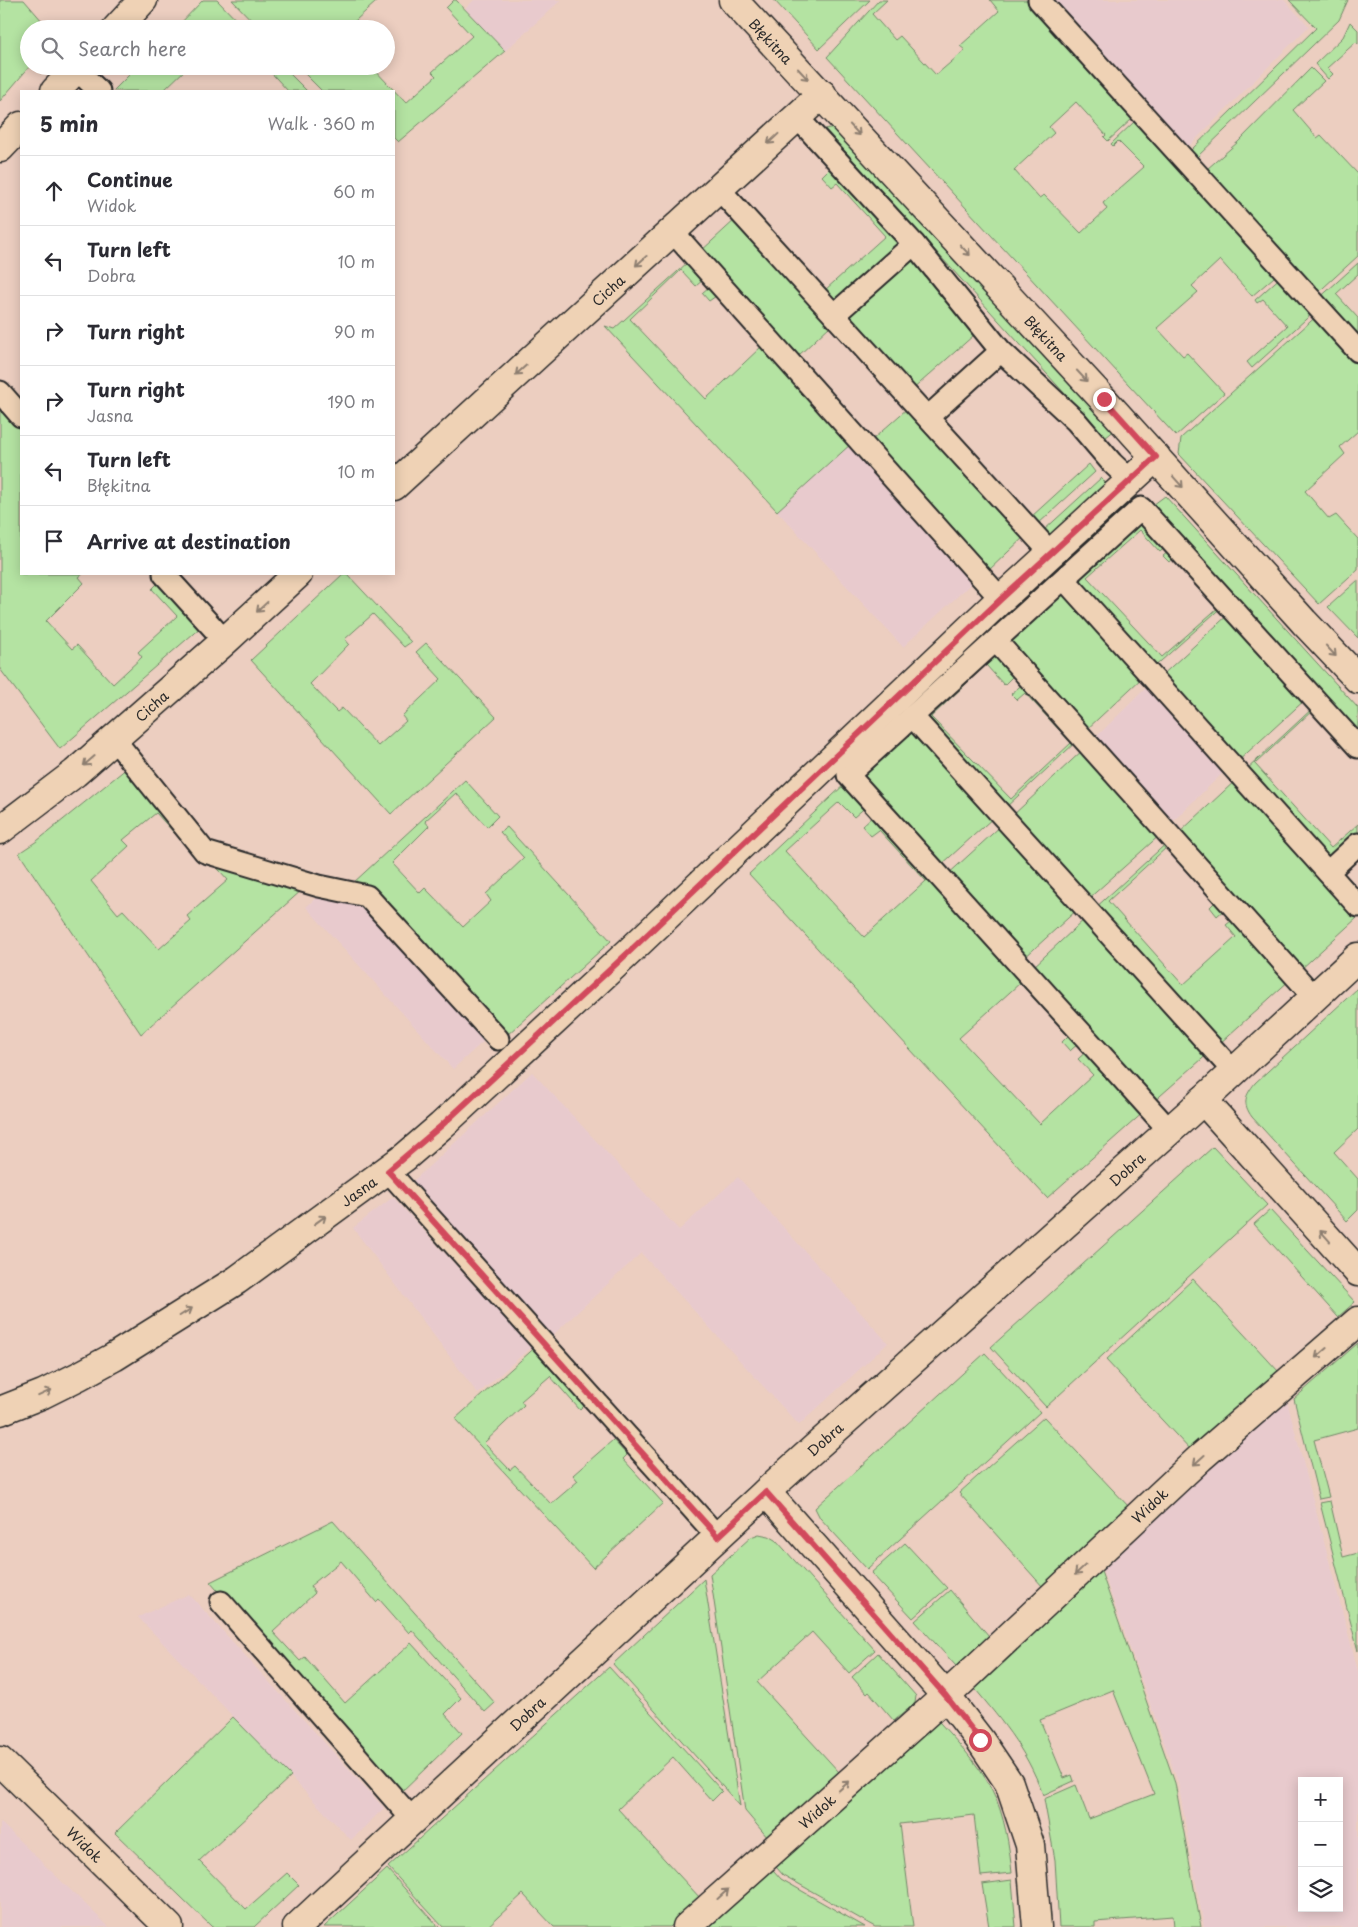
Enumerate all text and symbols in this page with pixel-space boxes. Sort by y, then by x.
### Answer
street label: Błękitna [744,14,798,69]
search box [20,20,395,75]
icon: search [38,34,66,62]
text: Search here [78,34,187,62]
one-way arrow [797,67,809,80]
text: 5 min [40,107,98,139]
text: Walk · 360 m [268,111,375,135]
one-way arrow [849,124,861,137]
one-way arrow [767,133,780,145]
text: Continue [87,165,173,193]
icon: ahead [40,177,68,205]
text: 60 m [333,179,375,203]
text: Widok [87,193,136,217]
text: Turn left [87,235,171,263]
one-way arrow [959,243,971,256]
icon: left [40,247,68,275]
text: 10 m [338,249,375,273]
one-way arrow [634,255,647,267]
text: Dobra [87,263,136,287]
street label: Cicha [587,269,629,311]
street label: Błękitna [1020,311,1073,366]
icon: right [40,317,68,345]
text: Turn right [87,317,185,345]
text: 90 m [334,319,375,343]
one-way arrow [514,365,527,376]
one-way arrow [1076,369,1088,382]
text: Turn right [87,375,185,403]
icon: right [40,387,68,415]
route end [1093,388,1116,411]
text: 190 m [327,389,375,413]
text: Jasna [87,403,133,427]
text: Turn left [87,445,171,473]
icon: left [40,457,68,485]
text: 10 m [338,459,375,483]
text: Błękitna [87,473,150,497]
one-way arrow [1172,476,1184,489]
icon: arrive [40,527,68,555]
text: Arrive at destination [87,527,291,555]
one-way arrow [256,601,269,613]
one-way arrow [1325,645,1337,657]
street label: Cicha [130,685,173,726]
one-way arrow [82,756,95,767]
street label: Dobra [1104,1147,1150,1191]
street label: Jasna [336,1171,381,1211]
one-way arrow [313,1215,327,1225]
one-way arrow [1320,1230,1331,1243]
one-way arrow [178,1306,192,1316]
one-way arrow [1315,1347,1328,1359]
one-way arrow [37,1387,52,1397]
street label: Dobra [802,1417,848,1461]
one-way arrow [1192,1454,1205,1466]
street label: Widok [1127,1483,1173,1528]
one-way arrow [1073,1564,1086,1576]
street label: Dobra [504,1691,550,1736]
route start [969,1729,992,1752]
map controls [1298,1777,1343,1912]
button: + [1298,1777,1343,1822]
one-way arrow [838,1780,851,1792]
street label: Widok [794,1789,840,1833]
street label: Widok [62,1822,108,1867]
button: − [1298,1822,1343,1867]
button: layers [1298,1867,1343,1912]
one-way arrow [717,1889,730,1900]

